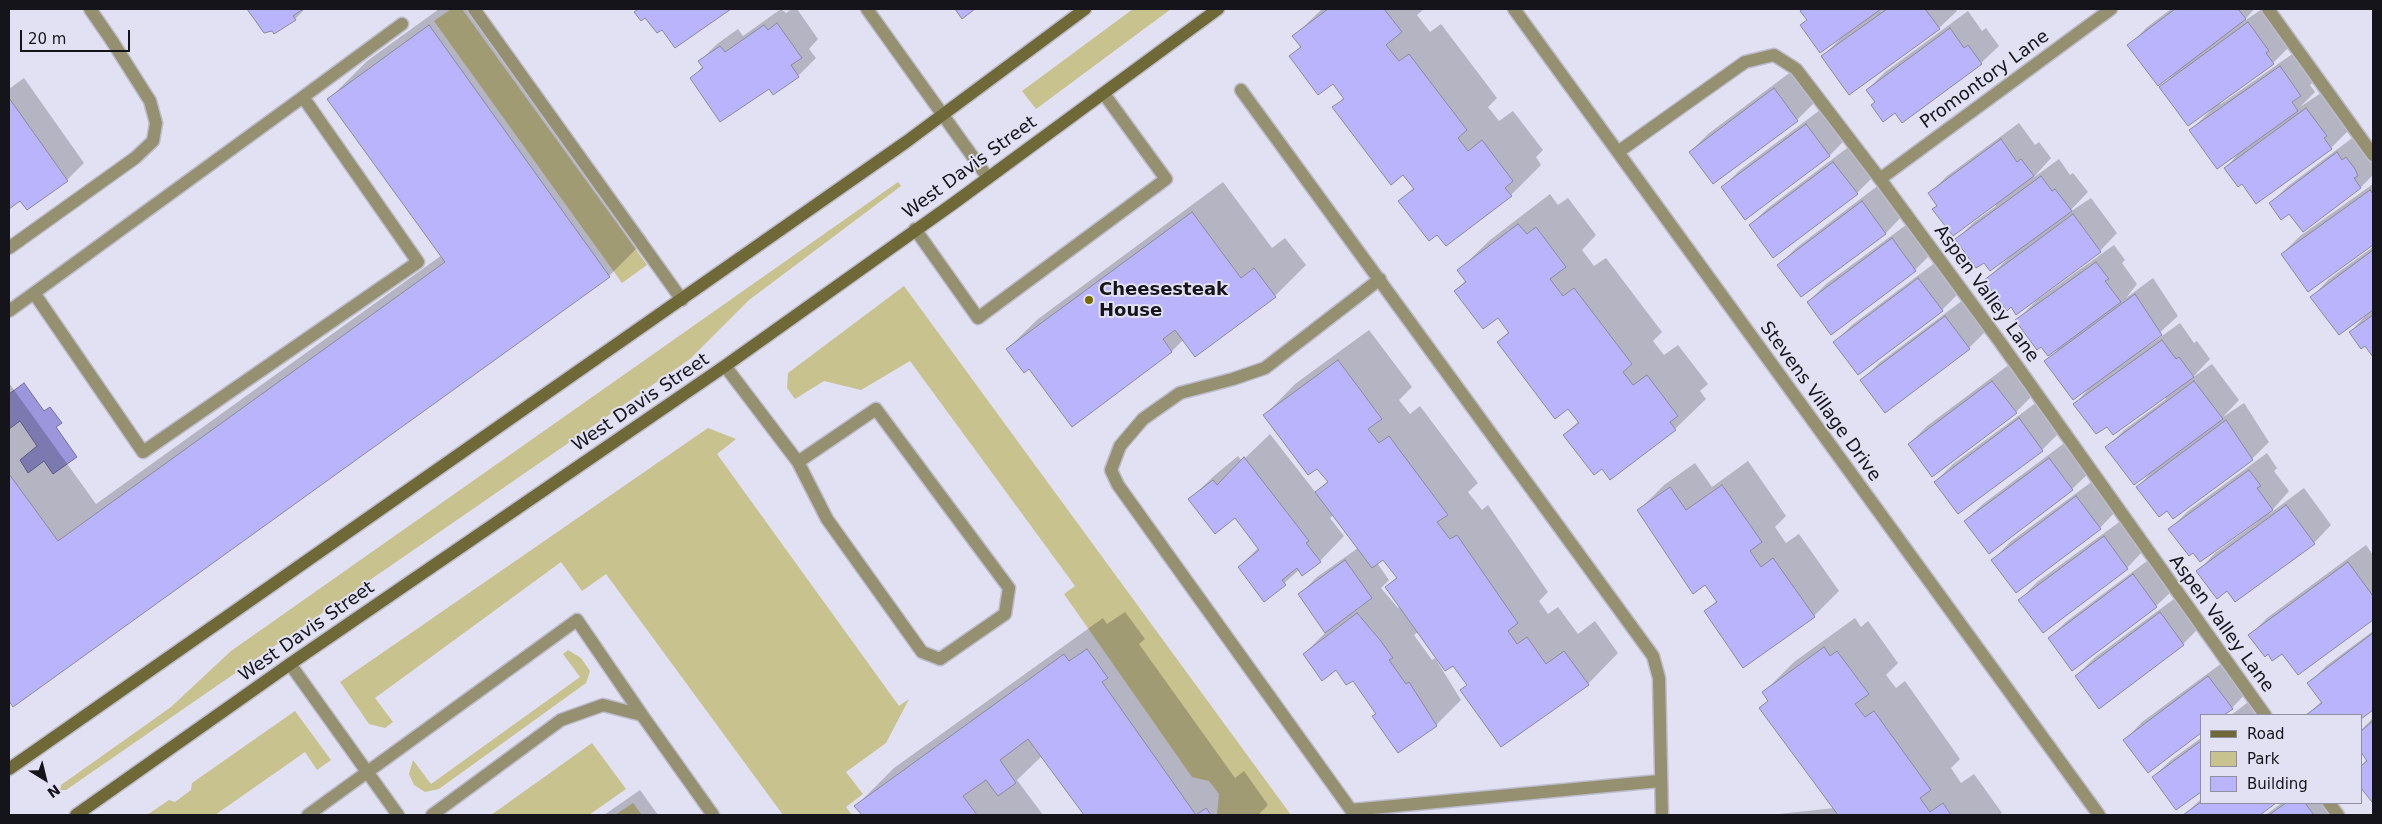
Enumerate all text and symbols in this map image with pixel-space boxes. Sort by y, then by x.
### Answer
scale bar [22,20,132,52]
street label: Promontory Lane [1916,26,2054,134]
text: 20 m [28,30,66,48]
street label: West Davis Street [899,112,1041,224]
street label: Aspen Valley Lane [1929,221,2043,367]
place label: Cheesesteak House [1099,279,1228,322]
marker: Cheesesteak House [1083,294,1095,306]
street label: Stevens Village Drive [1755,318,1885,486]
street label: West Davis Street [569,349,713,457]
street label: Aspen Valley Lane [2164,551,2278,697]
street label: West Davis Street [235,577,379,687]
legend [2200,714,2362,804]
text: Road [2247,725,2285,743]
text: Park [2247,750,2279,768]
north arrow [20,754,70,804]
text: Building [2247,775,2308,793]
text: N [44,781,63,801]

